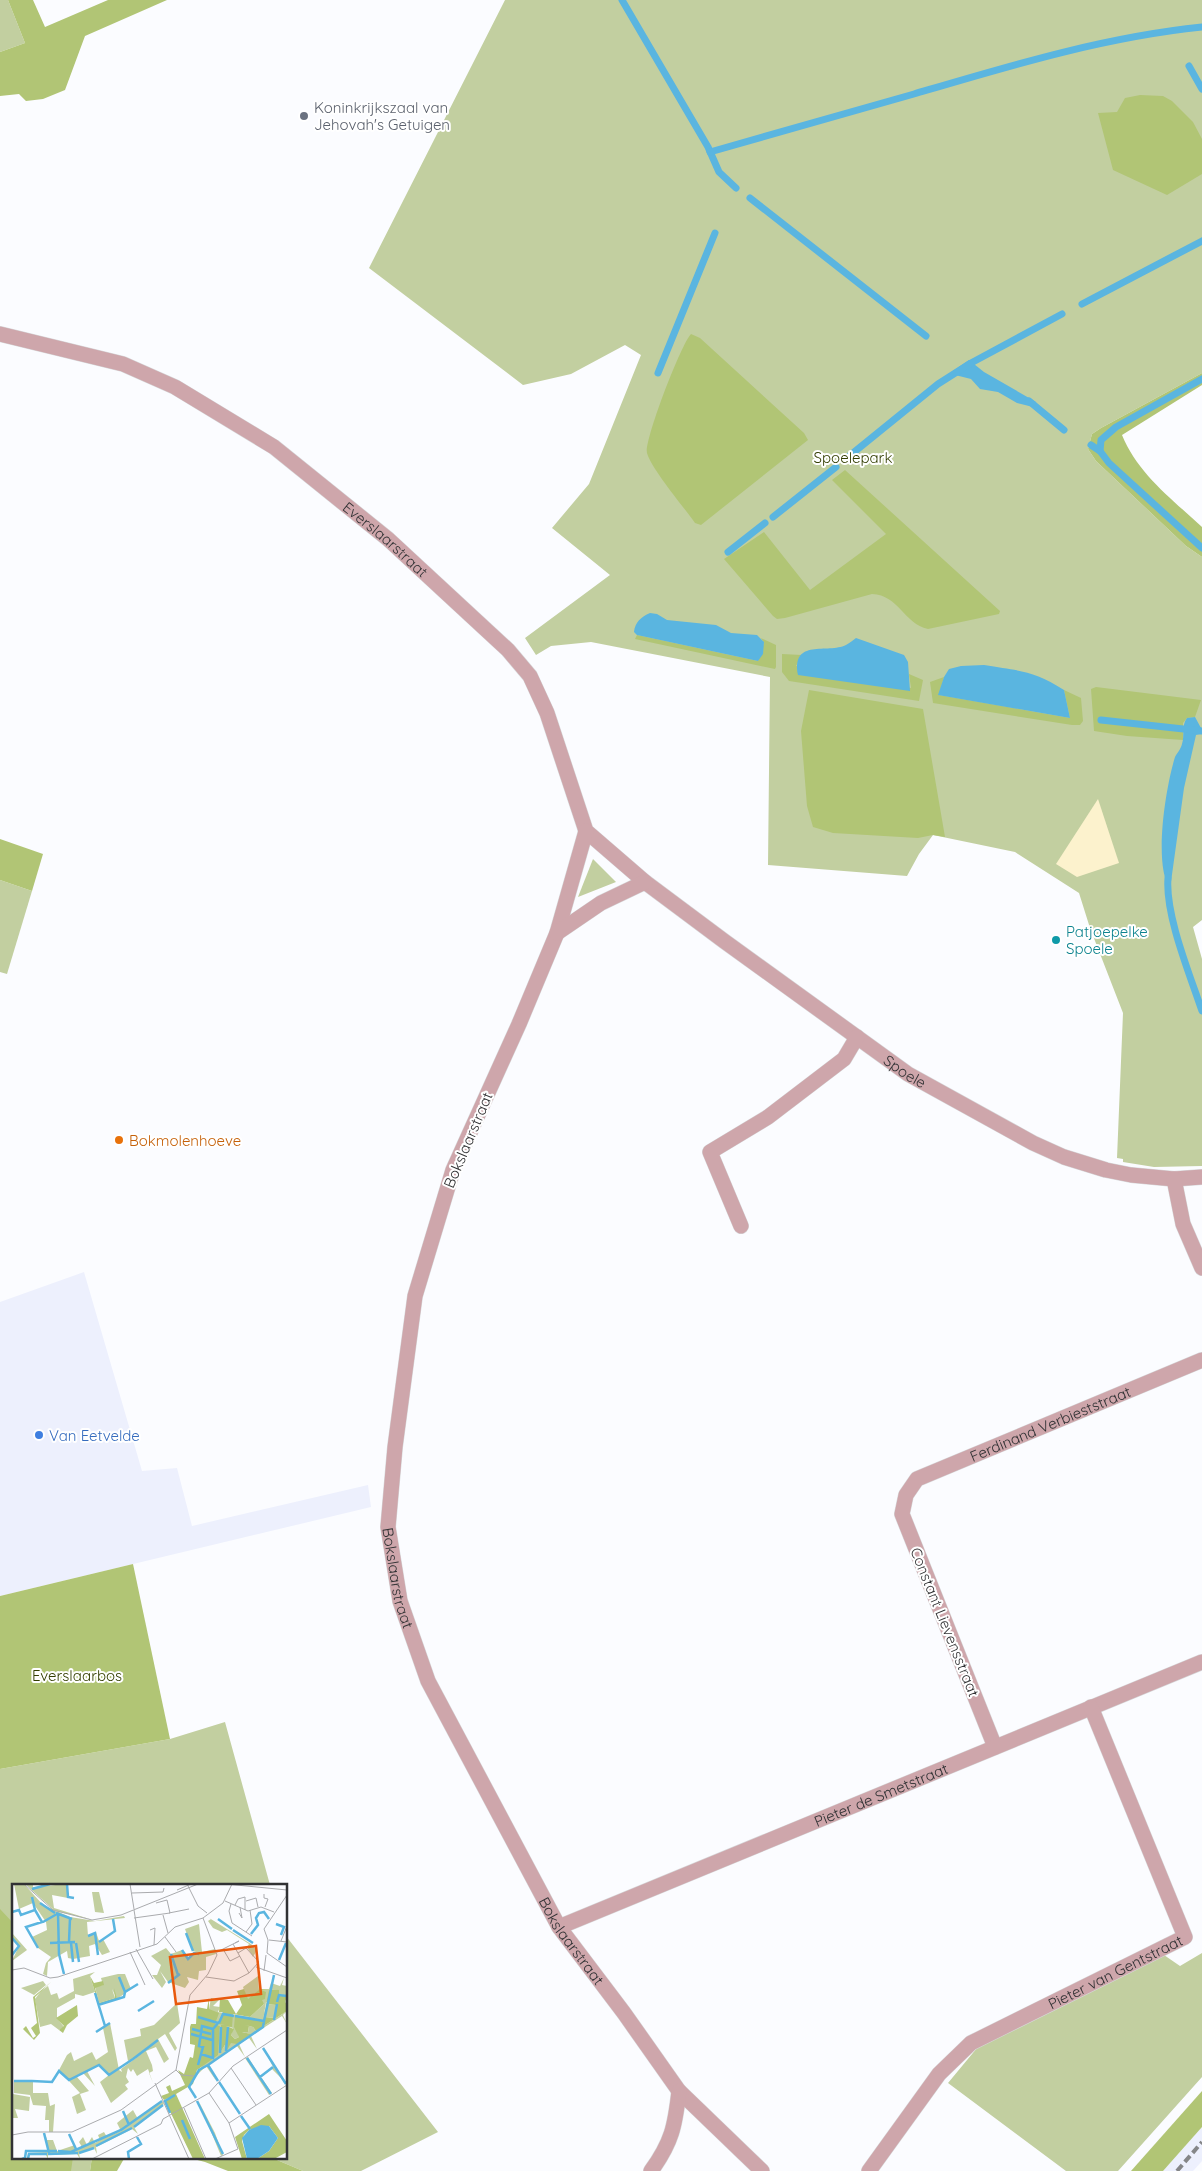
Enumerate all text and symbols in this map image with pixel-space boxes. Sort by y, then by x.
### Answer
place label: Koninkrijkszaal van Jehovah's Getuigen [314,98,450,134]
marker: Koninkrijkszaal van Jehovah's Getuigen [298,110,310,122]
park label: Spoelepark [814,448,892,467]
street label: Everslaarstraat [339,497,432,581]
place label: Patjoepelke Spoele [1066,922,1148,958]
marker: Patjoepelke Spoele [1050,934,1062,946]
street label: Spoele [880,1050,930,1092]
street label: Bokslaarstraat [439,1089,497,1191]
place label: Bokmolenhoeve [129,1131,241,1150]
marker: Bokmolenhoeve [113,1134,125,1146]
street label: Ferdinand Verbieststraat [967,1381,1133,1465]
place label: Van Eetvelde [49,1426,140,1445]
marker: Van Eetvelde [33,1429,45,1441]
street label: Bokslaarstraat [379,1526,418,1631]
street label: Constant Lievensstraat [906,1545,984,1699]
park label: Everslaarbos [32,1666,122,1685]
street label: Pieter de Smetstraat [811,1758,950,1830]
inset map [12,1884,288,2158]
street label: Bokslaarstraat [535,1894,609,1988]
street label: Pieter van Gentstraat [1045,1930,1186,2013]

